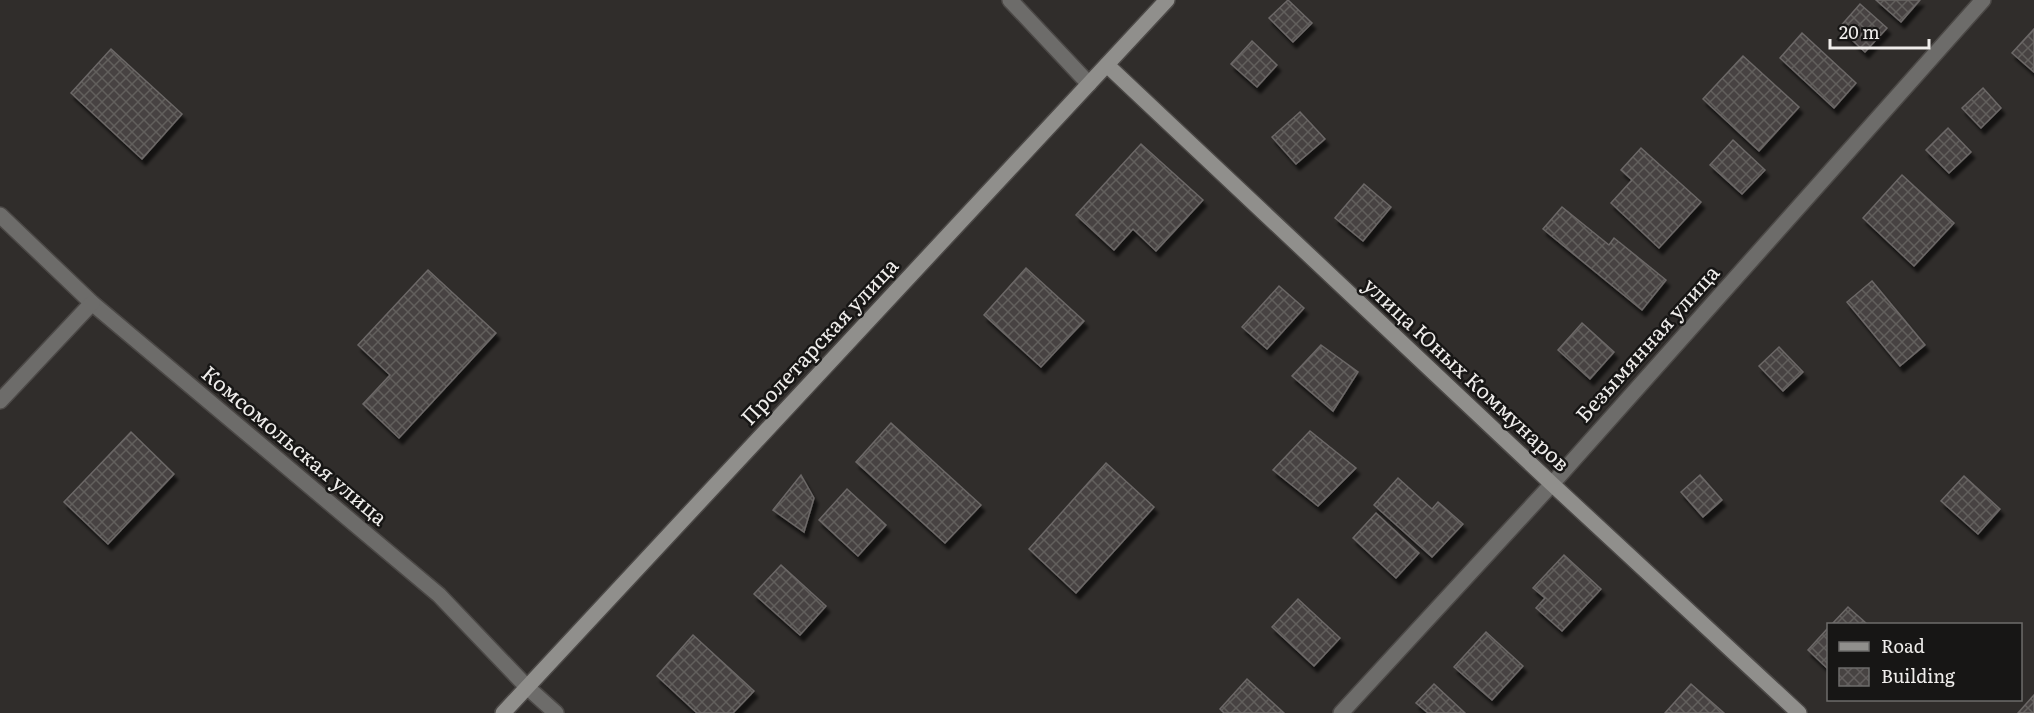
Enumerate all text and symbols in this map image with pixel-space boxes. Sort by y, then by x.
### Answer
scale bar [1830,12,1929,50]
text: 20 m [1839,18,1880,45]
street label: Пролетарская улица [732,249,905,431]
street label: Безымянная улица [1567,256,1726,428]
street label: улица Юных Коммунаров [1357,269,1578,477]
street label: Комсомольская улица [196,357,396,532]
legend [1827,623,2022,701]
text: Road [1881,632,1925,659]
text: Building [1881,662,1956,689]

